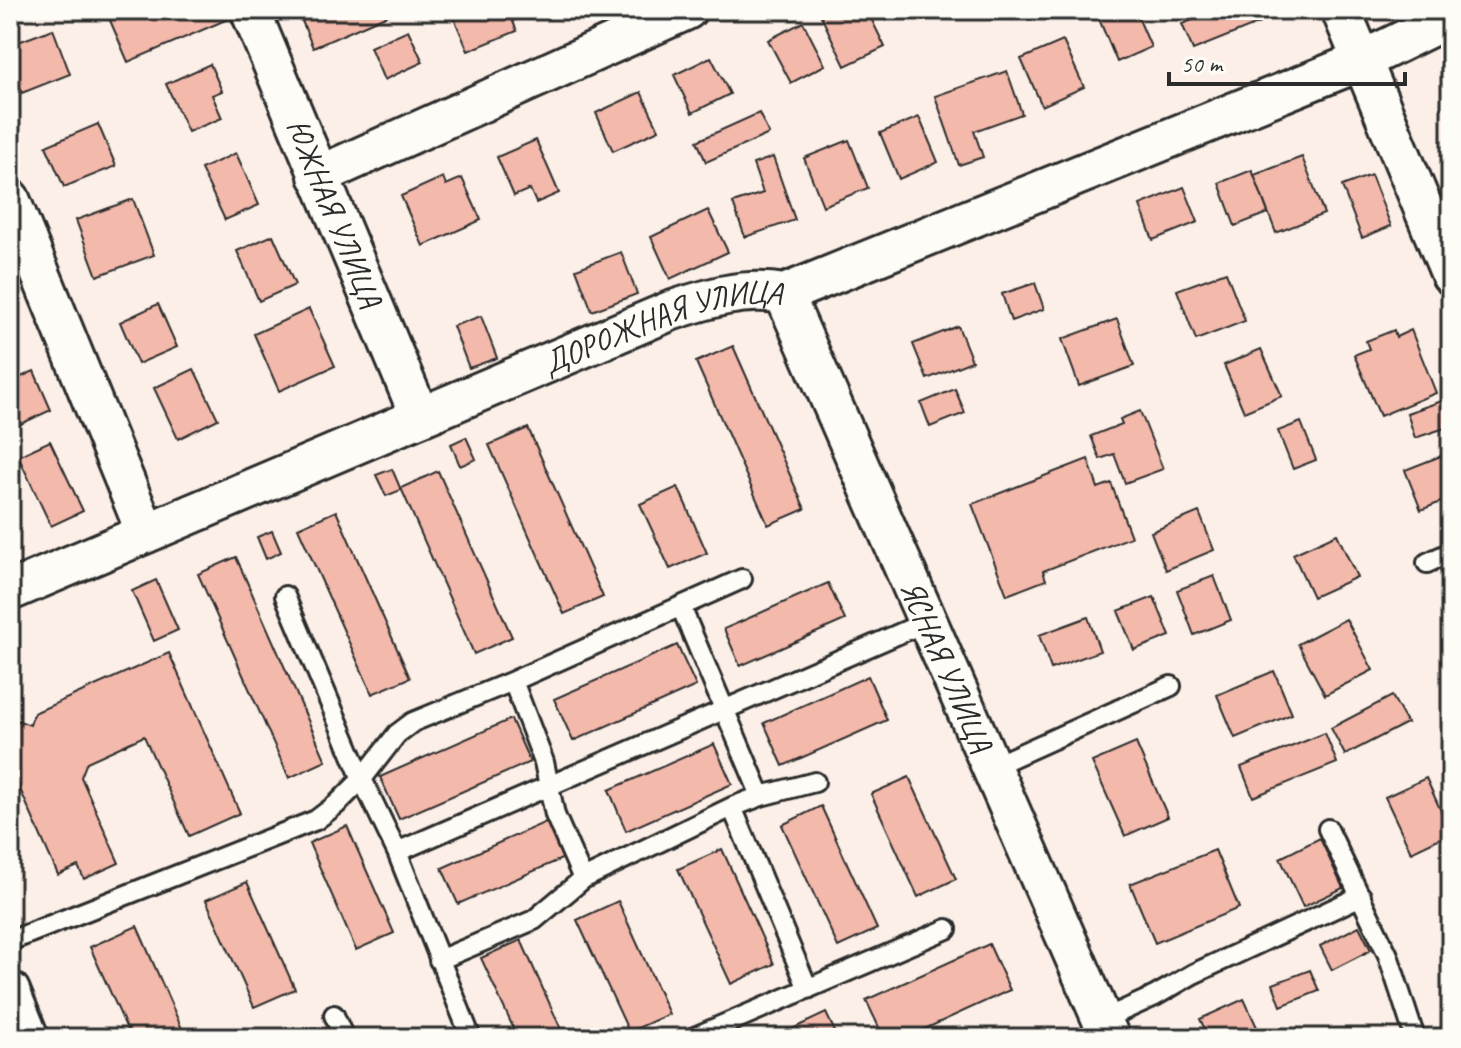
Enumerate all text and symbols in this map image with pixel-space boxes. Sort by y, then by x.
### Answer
scale bar [1169,36,1405,86]
text: 50 m [1181,49,1224,79]
street label: ЮЖНАЯ УЛИЦА [277,113,392,314]
street label: ДОРОЖНАЯ УЛИЦА [536,272,786,384]
street label: ЯСНАЯ УЛИЦА [891,574,1003,759]

